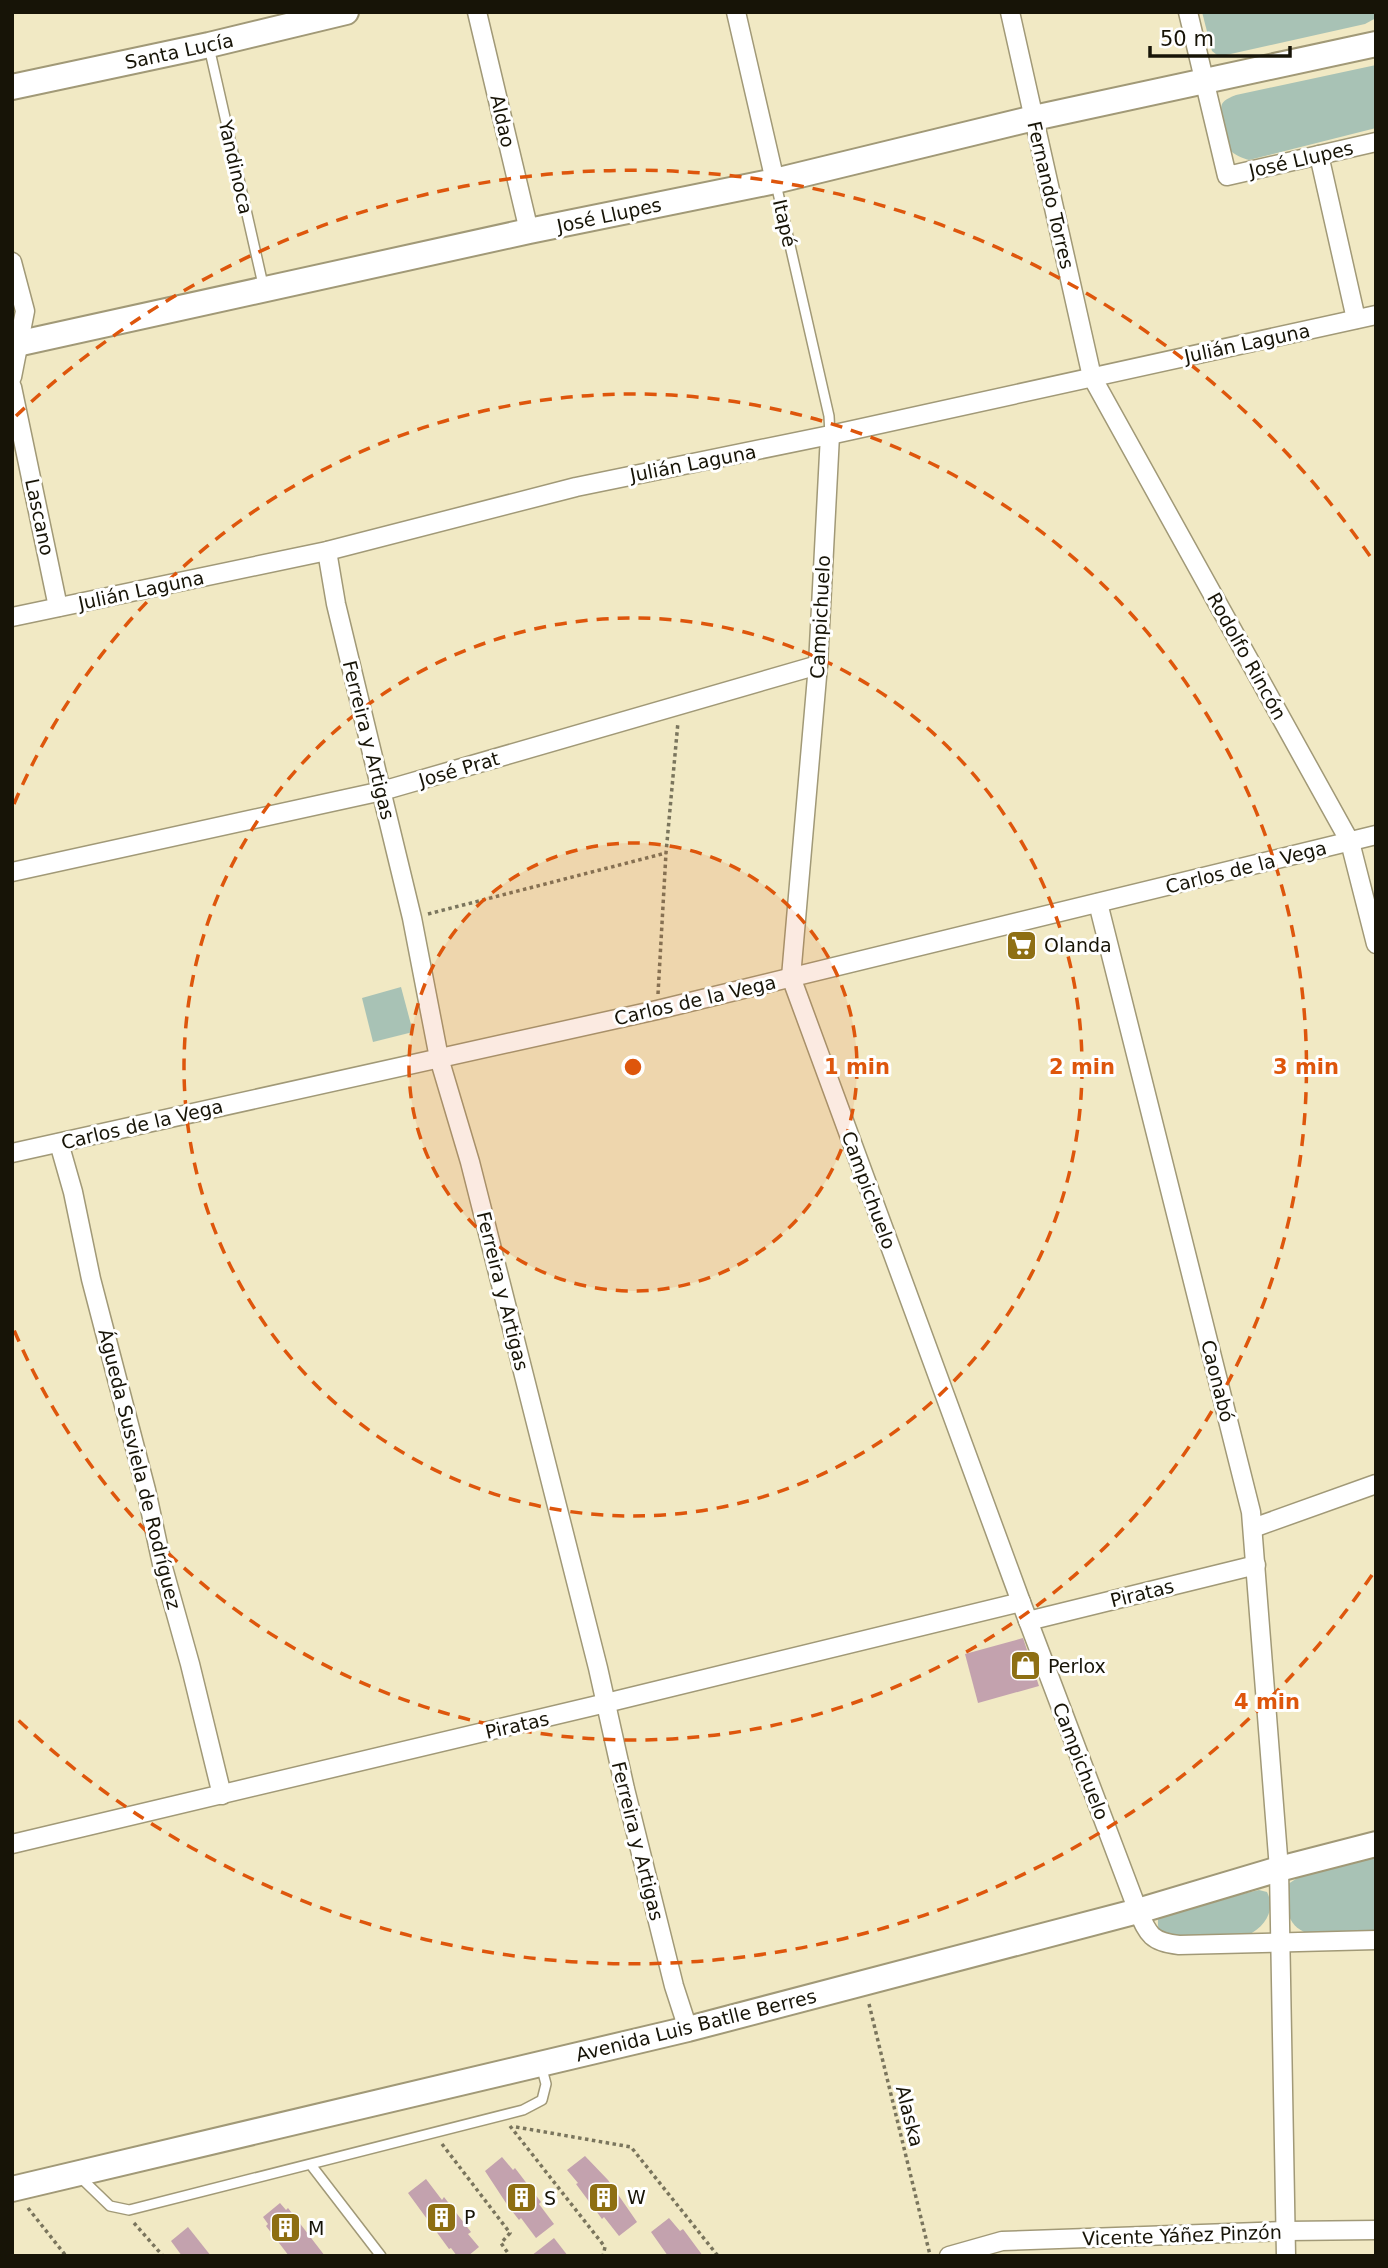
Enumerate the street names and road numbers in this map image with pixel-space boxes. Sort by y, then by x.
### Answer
street label: Santa Lucía [123,29,235,73]
street label: Aldao [486,92,520,150]
street label: Yandinoca [214,117,257,216]
street label: Fernando Torres [1023,119,1079,271]
street label: José Llupes [1246,136,1355,182]
street label: José Llupes [554,193,663,237]
street label: Itapé [769,197,801,249]
street label: Julián Laguna [1181,319,1312,367]
street label: Julián Laguna [627,440,758,486]
street label: Lascano [21,477,59,557]
street label: Campichuelo [806,555,834,679]
street label: Julián Laguna [75,566,206,614]
street label: Rodolfo Rincón [1203,589,1291,723]
street label: Ferreira y Artigas [339,658,399,822]
street label: José Prat [415,747,502,791]
street label: Carlos de la Vega [1163,836,1329,898]
street label: Carlos de la Vega [612,971,778,1029]
street label: Carlos de la Vega [59,1095,225,1153]
street label: Campichuelo [837,1128,901,1252]
street label: Ferreira y Artigas [473,1209,533,1373]
street label: Águeda Susviela de Rodríguez [94,1326,186,1612]
street label: Caonabó [1197,1338,1239,1424]
street label: Piratas [1108,1574,1176,1612]
street label: Campichuelo [1049,1699,1113,1823]
street label: Piratas [483,1707,551,1743]
street label: Ferreira y Artigas [608,1759,668,1923]
street label: Avenida Luis Batlle Berres [574,1984,818,2066]
street label: Alaska [892,2083,928,2149]
street label: Vicente Yáñez Pinzón [1082,2221,1282,2249]

